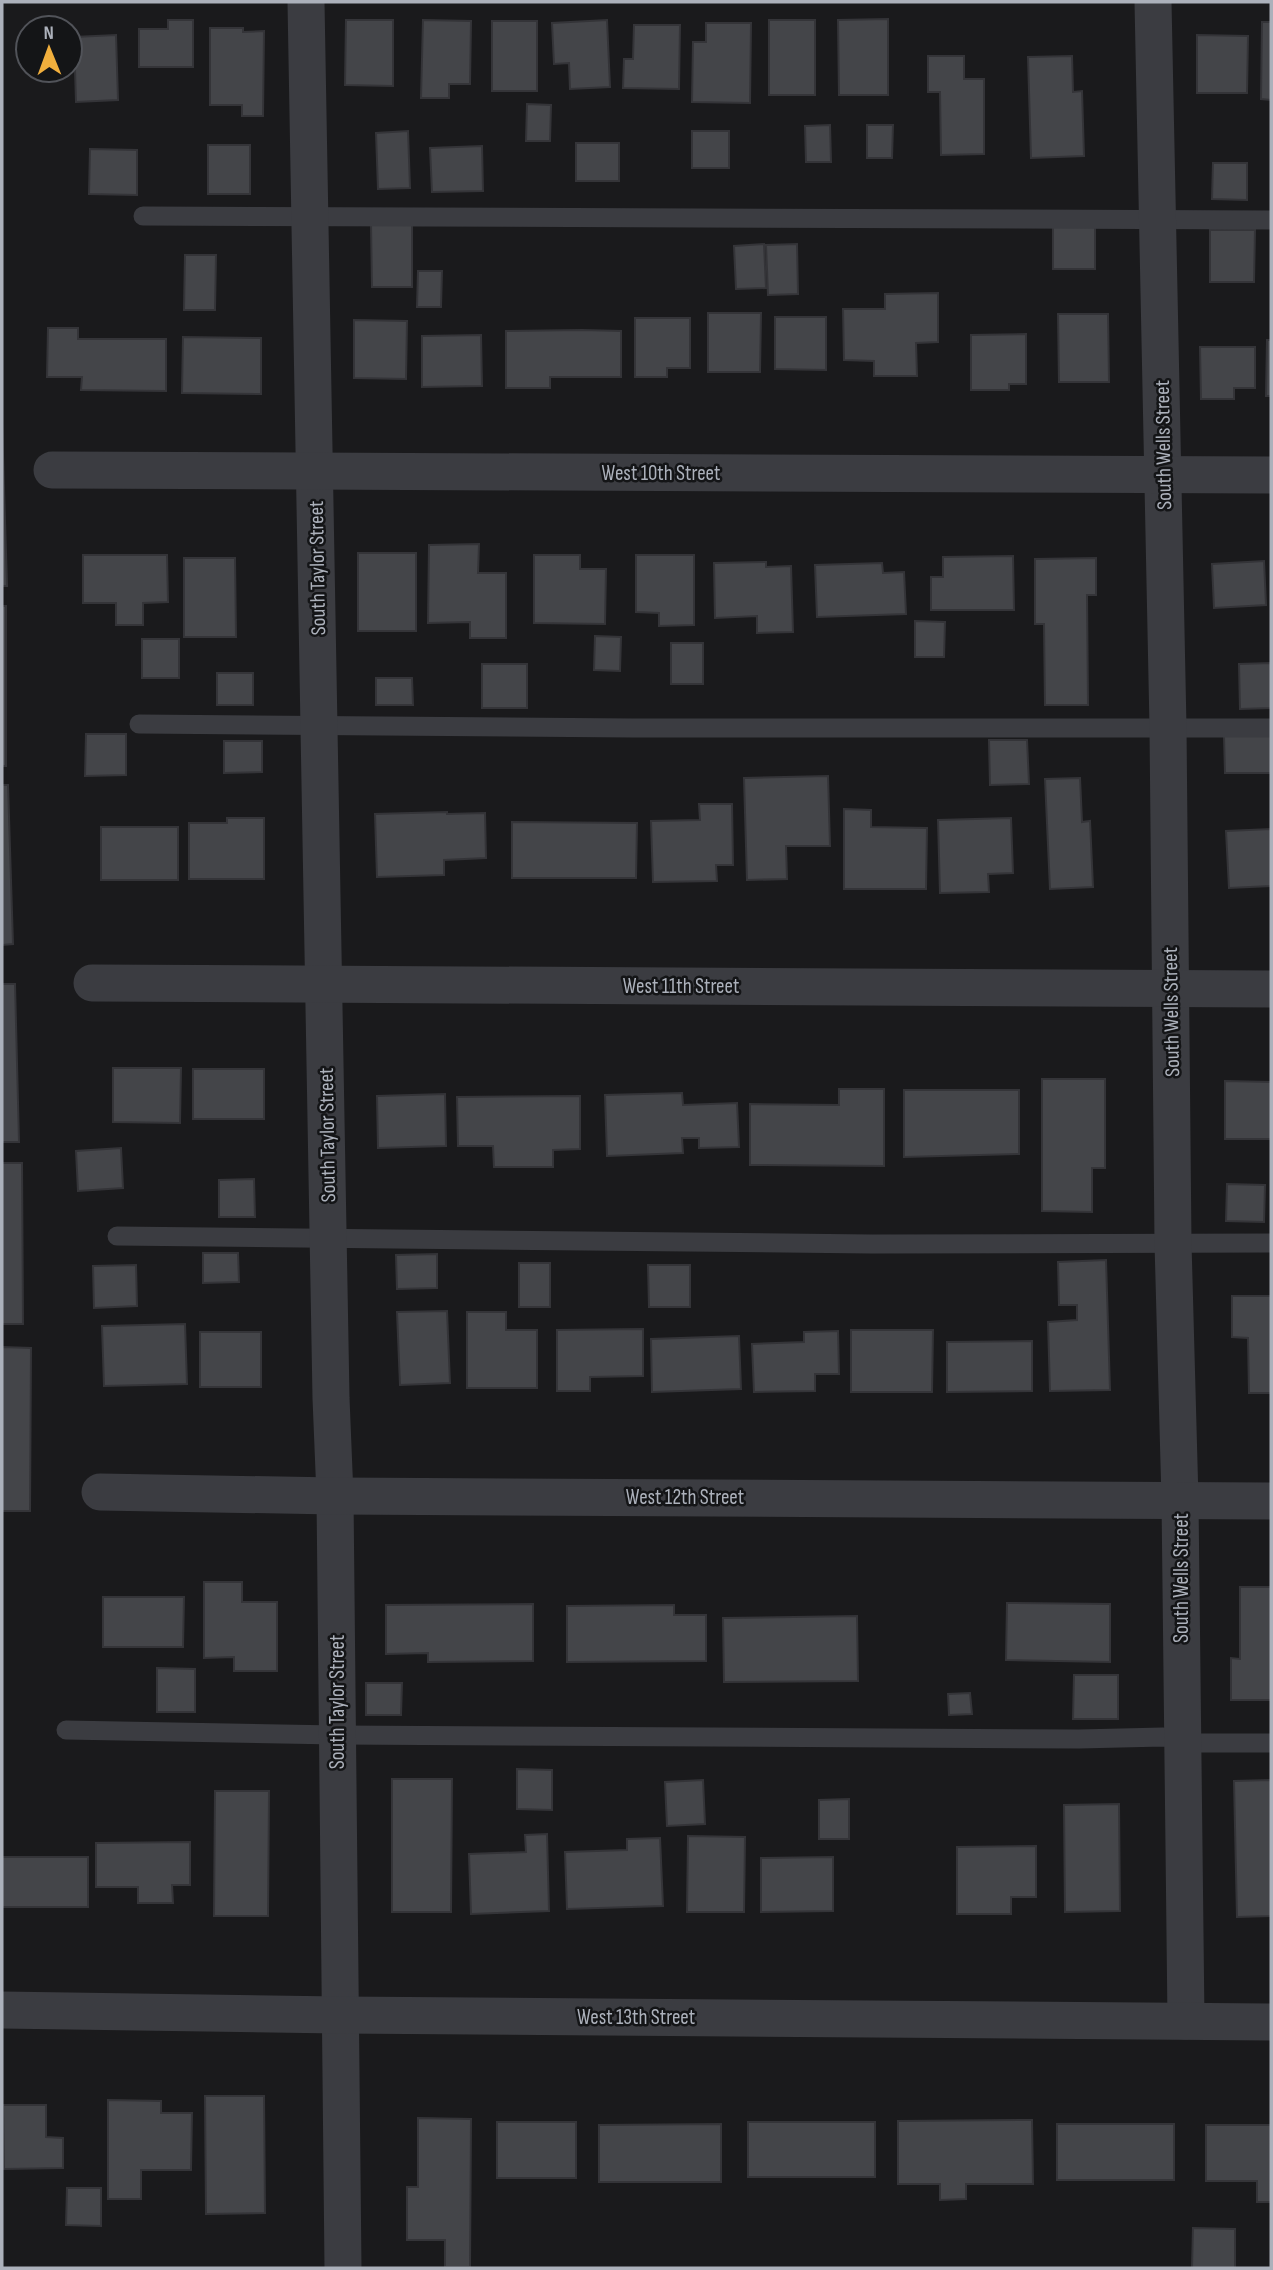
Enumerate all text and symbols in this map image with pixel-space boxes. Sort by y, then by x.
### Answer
north arrow [14,14,84,84]
text: N [43,22,54,45]
street label: South Wells Street [1150,380,1177,510]
street label: West 10th Street [602,461,720,486]
street label: South Taylor Street [304,500,331,636]
street label: South Wells Street [1158,947,1185,1077]
street label: West 11th Street [623,974,739,999]
street label: South Taylor Street [314,1067,341,1203]
street label: West 12th Street [626,1485,744,1510]
street label: South Wells Street [1169,1513,1194,1643]
street label: South Taylor Street [325,1635,350,1769]
street label: West 13th Street [577,2005,695,2030]

